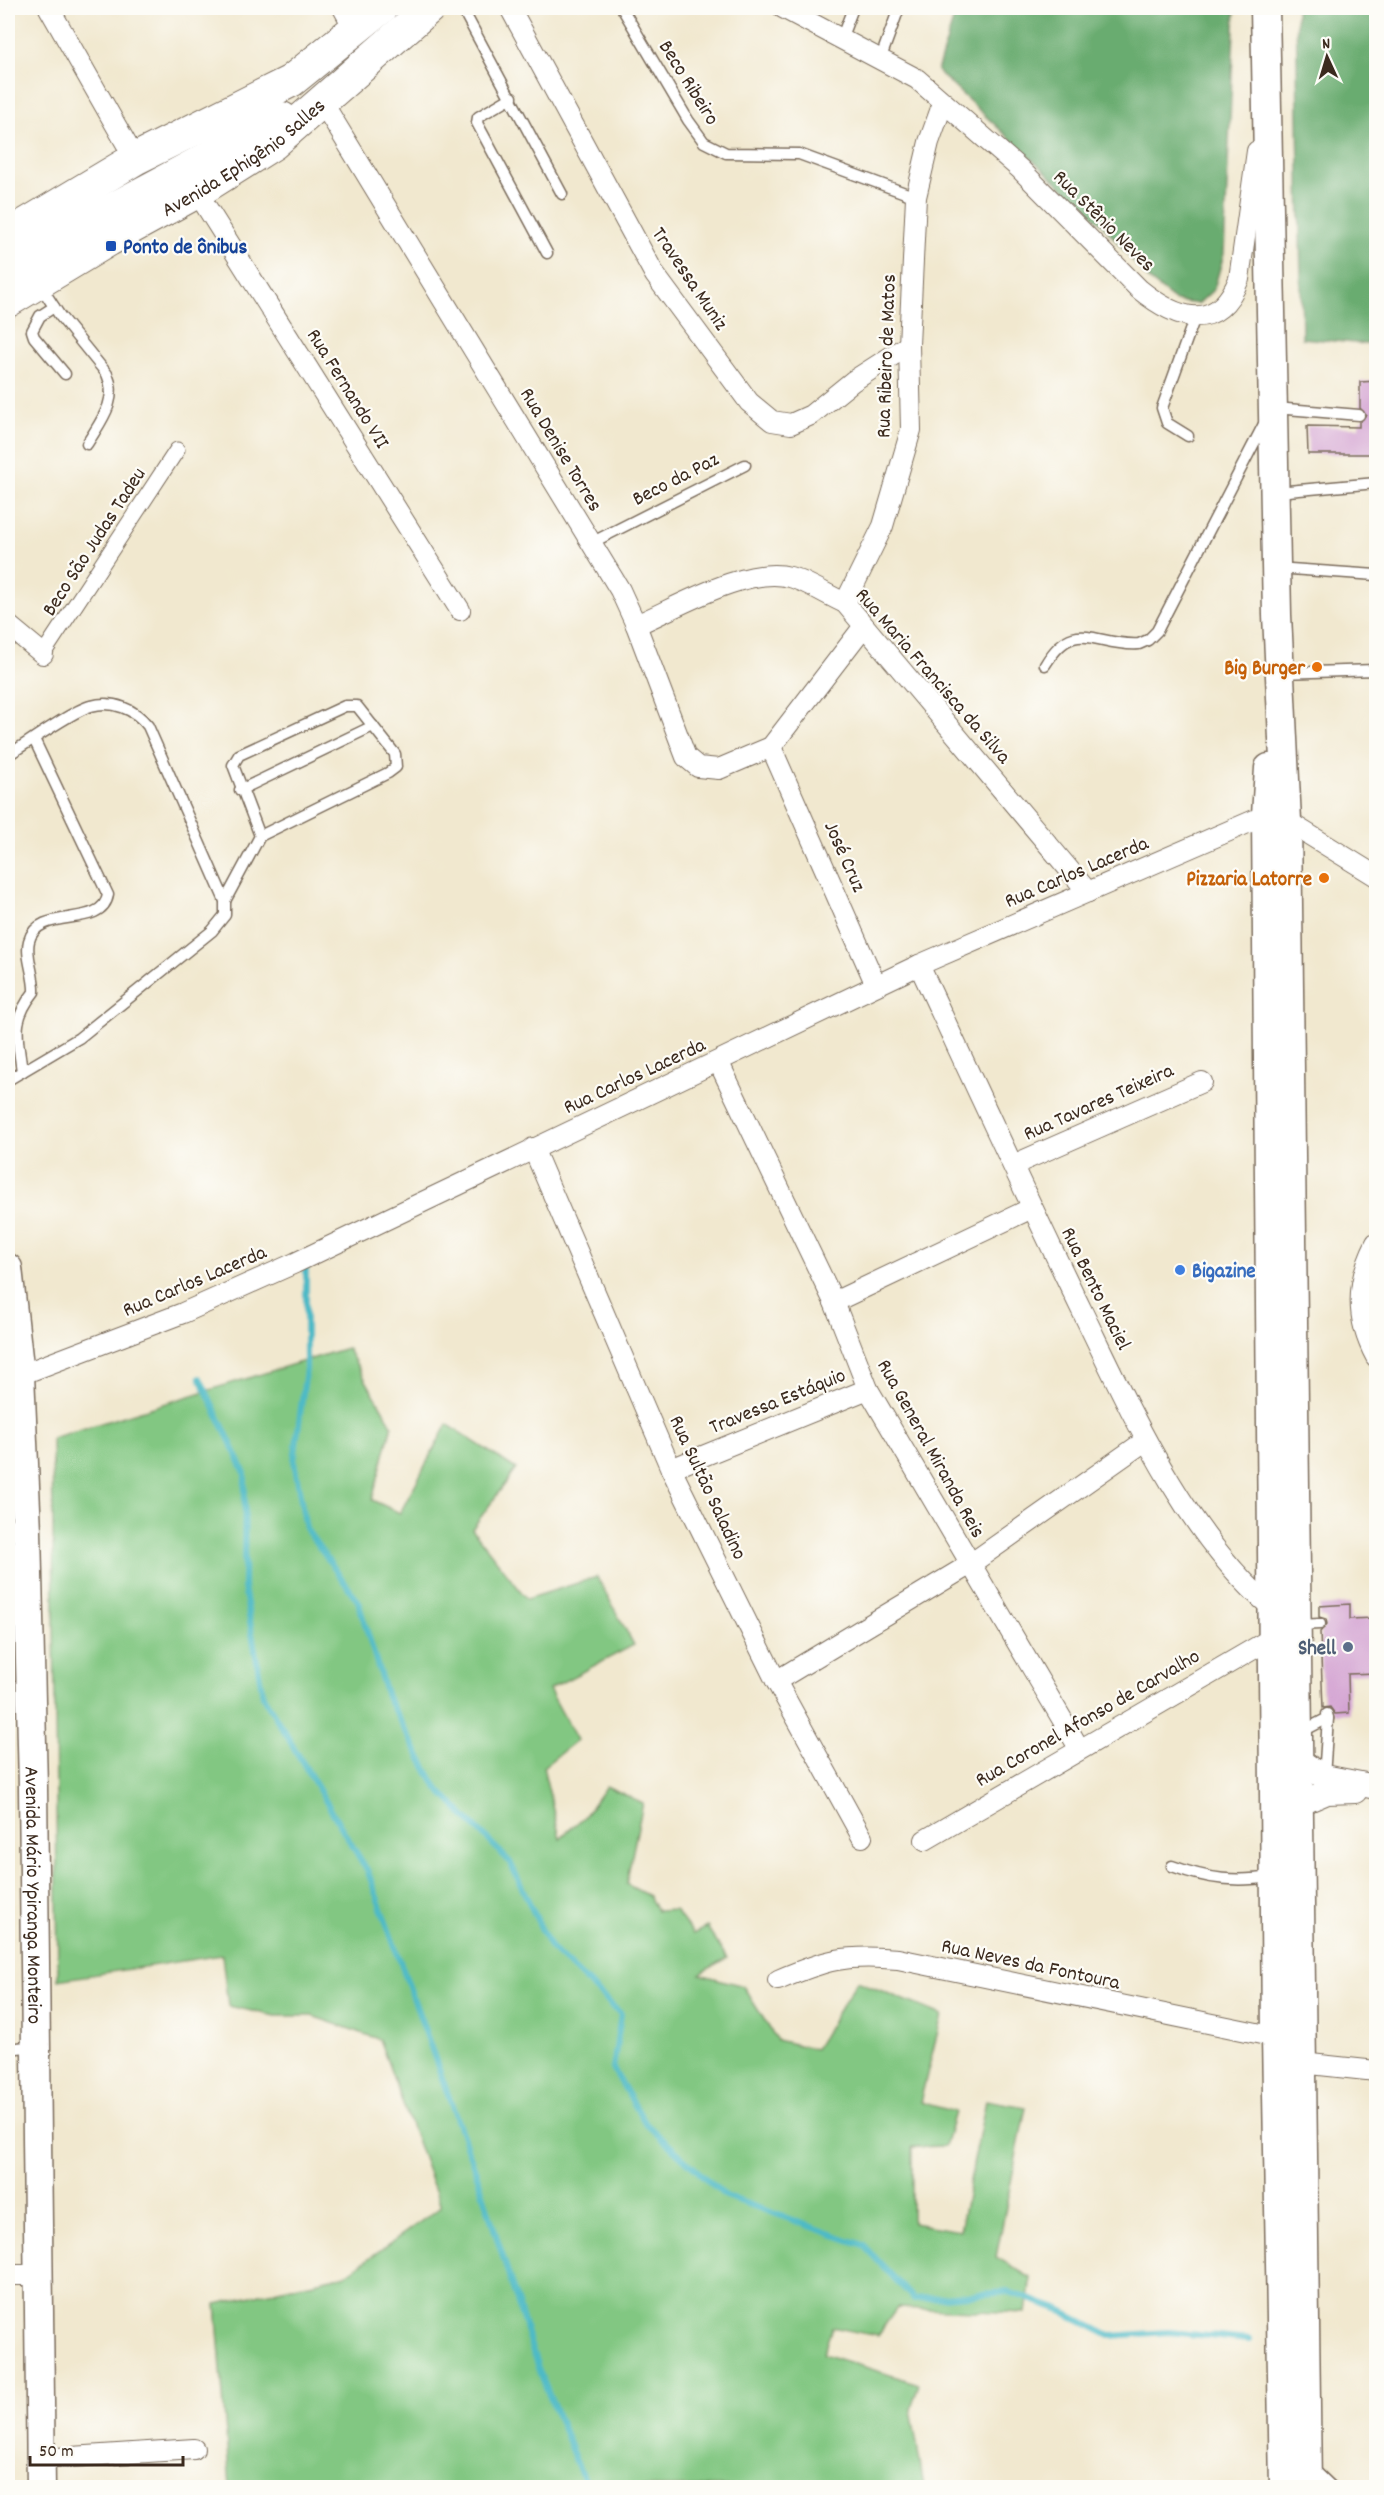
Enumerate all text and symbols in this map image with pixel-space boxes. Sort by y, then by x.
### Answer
north arrow [1297,27,1357,87]
text: N [1321,33,1331,56]
street label: Beco Ribeiro [650,35,725,132]
street label: Avenida Ephigênio Salles [157,92,334,226]
street label: Rua Stênio Neves [1045,164,1161,280]
street label: Travessa Muniz [643,222,734,338]
place label: Ponto de ônibus [123,234,247,264]
marker: Ponto de ônibus [104,239,118,253]
street label: Rua Ribeiro de Matos [870,274,906,439]
street label: Rua Fernando VII [298,324,396,456]
street label: Rua Denise Torres [511,383,608,518]
street label: Beco da Paz [628,446,725,515]
street label: Beco São Judas Tadeu [36,462,155,623]
street label: Rua Maria Francisca da Silva [847,582,1017,772]
place label: Big Burger [1224,655,1306,685]
marker: Big Burger [1310,660,1324,674]
street label: José Cruz [814,817,872,898]
street label: Rua Carlos Lacerda [1001,830,1155,918]
place label: Pizzaria Latorre [1186,866,1312,896]
marker: Pizzaria Latorre [1317,871,1331,885]
street label: Rua Carlos Lacerda [559,1031,712,1124]
street label: Rua Tavares Teixeira [1019,1057,1180,1150]
street label: Rua Bento Maciel [1052,1223,1137,1356]
street label: Rua Carlos Lacerda [119,1239,273,1327]
place label: Bigazine [1192,1258,1256,1288]
marker: Bigazine [1173,1263,1187,1277]
street label: Rua General Miranda Reis [868,1355,991,1544]
street label: Travessa Estáquio [705,1362,851,1444]
street label: Rua Sultão Saladino [660,1411,753,1565]
place label: Shell [1298,1635,1337,1665]
marker: Shell [1341,1640,1355,1654]
street label: Rua Coronel Afonso de Carvalho [971,1643,1206,1796]
street label: Avenida Mário Ypiranga Monteiro [15,1766,48,2024]
street label: Rua Neves da Fontoura [938,1932,1124,2000]
scale bar [30,2429,183,2467]
text: 50 m [39,2440,74,2465]

